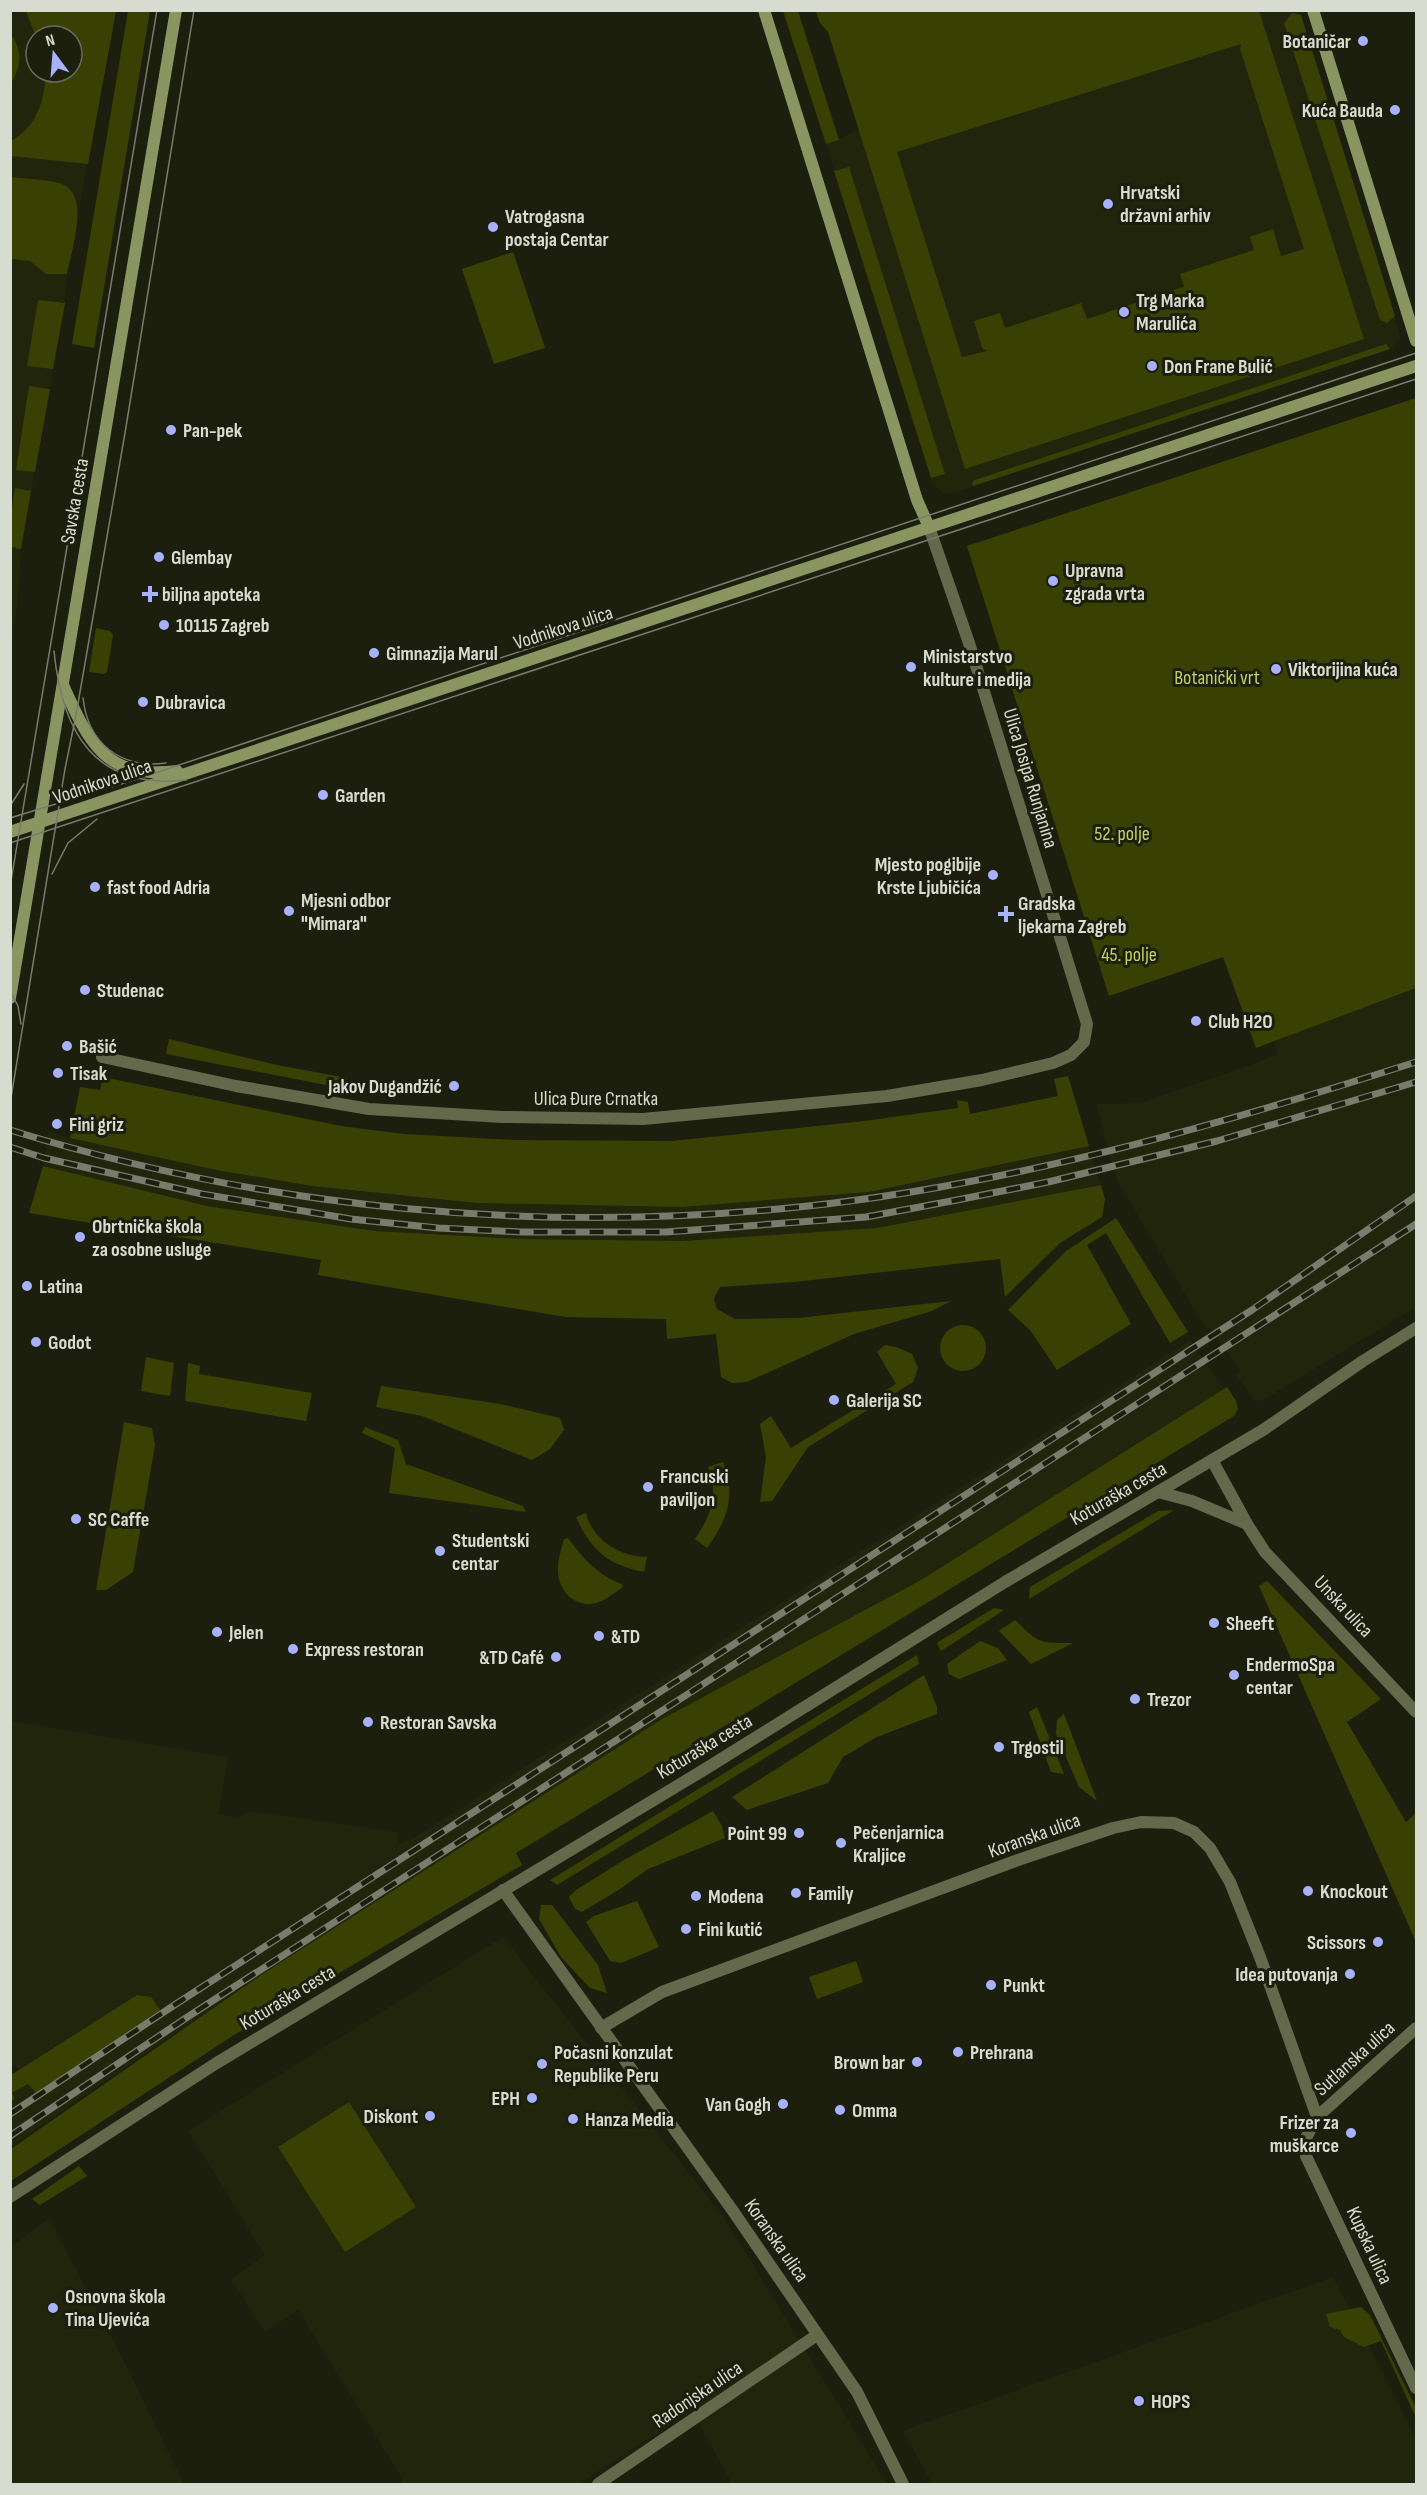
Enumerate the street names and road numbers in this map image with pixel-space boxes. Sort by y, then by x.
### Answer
street label: Savska cesta [56,457,94,546]
street label: Vodnikova ulica [511,601,616,655]
street label: Ulica Josipa Runjanina [997,706,1063,851]
street label: Vodnikova ulica [50,754,155,810]
street label: Ulica Đure Crnatka [534,1087,658,1111]
street label: Koturaška cesta [1066,1457,1171,1531]
street label: Unska ulica [1309,1571,1378,1643]
street label: Koturaška cesta [652,1709,757,1785]
street label: Koranska ulica [985,1808,1084,1864]
street label: Koturaška cesta [235,1960,340,2036]
street label: Sutlanska ulica [1309,2016,1400,2101]
street label: Koranska ulica [739,2194,814,2287]
street label: Kupska ulica [1341,2203,1397,2288]
street label: Radonjska ulica [648,2356,747,2434]

